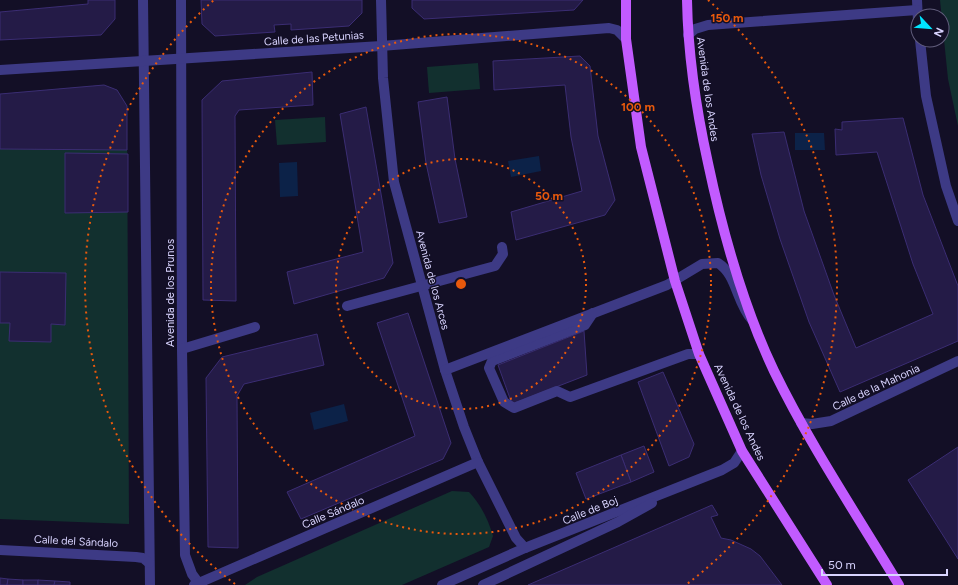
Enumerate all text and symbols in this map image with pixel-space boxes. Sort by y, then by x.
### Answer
north arrow [910,8,950,48]
text: 150 m [710,11,744,25]
text: N [931,25,946,39]
street label: Calle de las Petunias [264,29,364,48]
street label: Avenida de los Andes [694,36,721,142]
text: 100 m [621,100,655,114]
text: 50 m [535,189,563,203]
street label: Avenida de los Arces [413,229,452,331]
street label: Avenida de los Prunos [164,239,177,347]
centre of rings [454,277,468,291]
street label: Avenida de los Andes [711,362,768,463]
street label: Calle de la Mahonia [831,362,922,413]
street label: Calle Sándalo [300,493,366,531]
street label: Calle de Boj [561,493,620,527]
street label: Calle del Sándalo [34,533,118,550]
scale bar [822,551,947,577]
text: 50 m [828,558,856,572]

